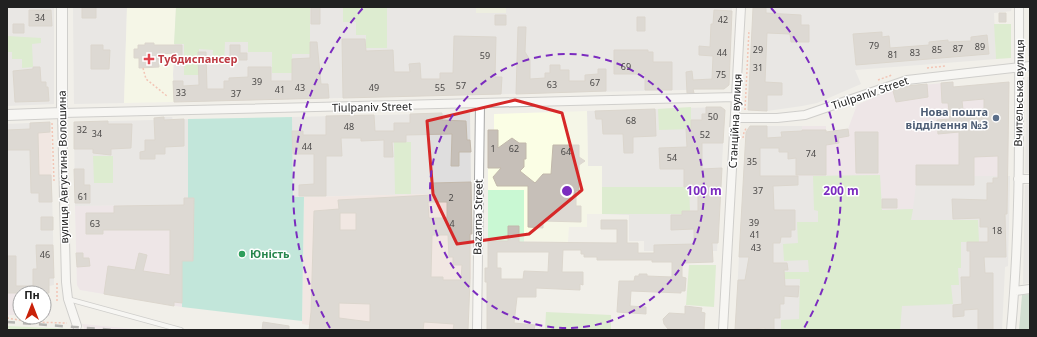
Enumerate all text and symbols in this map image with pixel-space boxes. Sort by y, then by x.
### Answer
house number: 34 [35,11,45,24]
house number: 42 [718,13,728,26]
house number: 79 [869,39,879,52]
street label: Вчительська вулиця [1010,39,1027,147]
house number: 89 [975,40,985,53]
house number: 87 [953,42,963,55]
house number: 29 [753,43,763,56]
house number: 85 [932,43,942,56]
house number: 44 [717,46,727,59]
house number: 83 [910,46,920,59]
house number: 81 [888,48,898,61]
house number: 59 [480,49,490,62]
place label: Тубдиспансер [158,51,237,66]
marker: Тубдиспансер [143,53,155,65]
house number: 69 [621,60,631,73]
house number: 31 [753,61,763,74]
house number: 75 [716,68,726,81]
street label: Tiulpaniv Street [829,72,910,113]
street label: Станційна вулиця [725,73,744,169]
house number: 39 [252,75,262,88]
house number: 67 [590,76,600,89]
house number: 63 [547,78,557,91]
house number: 57 [456,79,466,92]
house number: 43 [295,81,305,94]
house number: 49 [369,81,379,94]
house number: 55 [435,81,445,94]
house number: 41 [275,83,285,96]
house number: 33 [176,86,186,99]
house number: 37 [231,87,241,100]
street label: вулиця Августина Волошина [54,90,71,244]
street label: Tiulpaniv Street [332,98,412,115]
place label: Нова пошта відділення №3 [906,104,988,132]
house number: 50 [708,110,718,123]
marker: Нова пошта відділення №3 [991,113,1001,123]
house number: 68 [626,114,636,127]
house number: 48 [344,120,354,133]
house number: 32 [77,123,87,136]
house number: 34 [92,127,102,140]
house number: 52 [700,128,710,141]
house number: 44 [302,140,312,153]
house number: 1 [490,142,496,155]
house number: 62 [509,142,519,155]
house number: 64 [561,145,571,158]
house number: 74 [806,147,816,160]
house number: 54 [667,151,677,164]
house number: 35 [747,155,757,168]
street label: Bazarna Street [469,179,486,255]
text: 100 m [686,182,722,199]
text: 200 m [823,182,859,199]
centre of rings [560,184,574,198]
house number: 37 [753,184,763,197]
house number: 61 [78,190,88,203]
house number: 2 [448,191,454,204]
house number: 39 [749,216,759,229]
house number: 63 [90,217,100,230]
house number: 4 [449,217,455,230]
house number: 18 [992,224,1002,237]
house number: 41 [750,228,760,241]
house number: 43 [751,241,761,254]
place label: Юність [250,246,290,261]
house number: 46 [40,248,50,261]
marker: Юність [237,249,247,259]
north arrow [12,285,52,325]
text: Пн [24,287,40,302]

